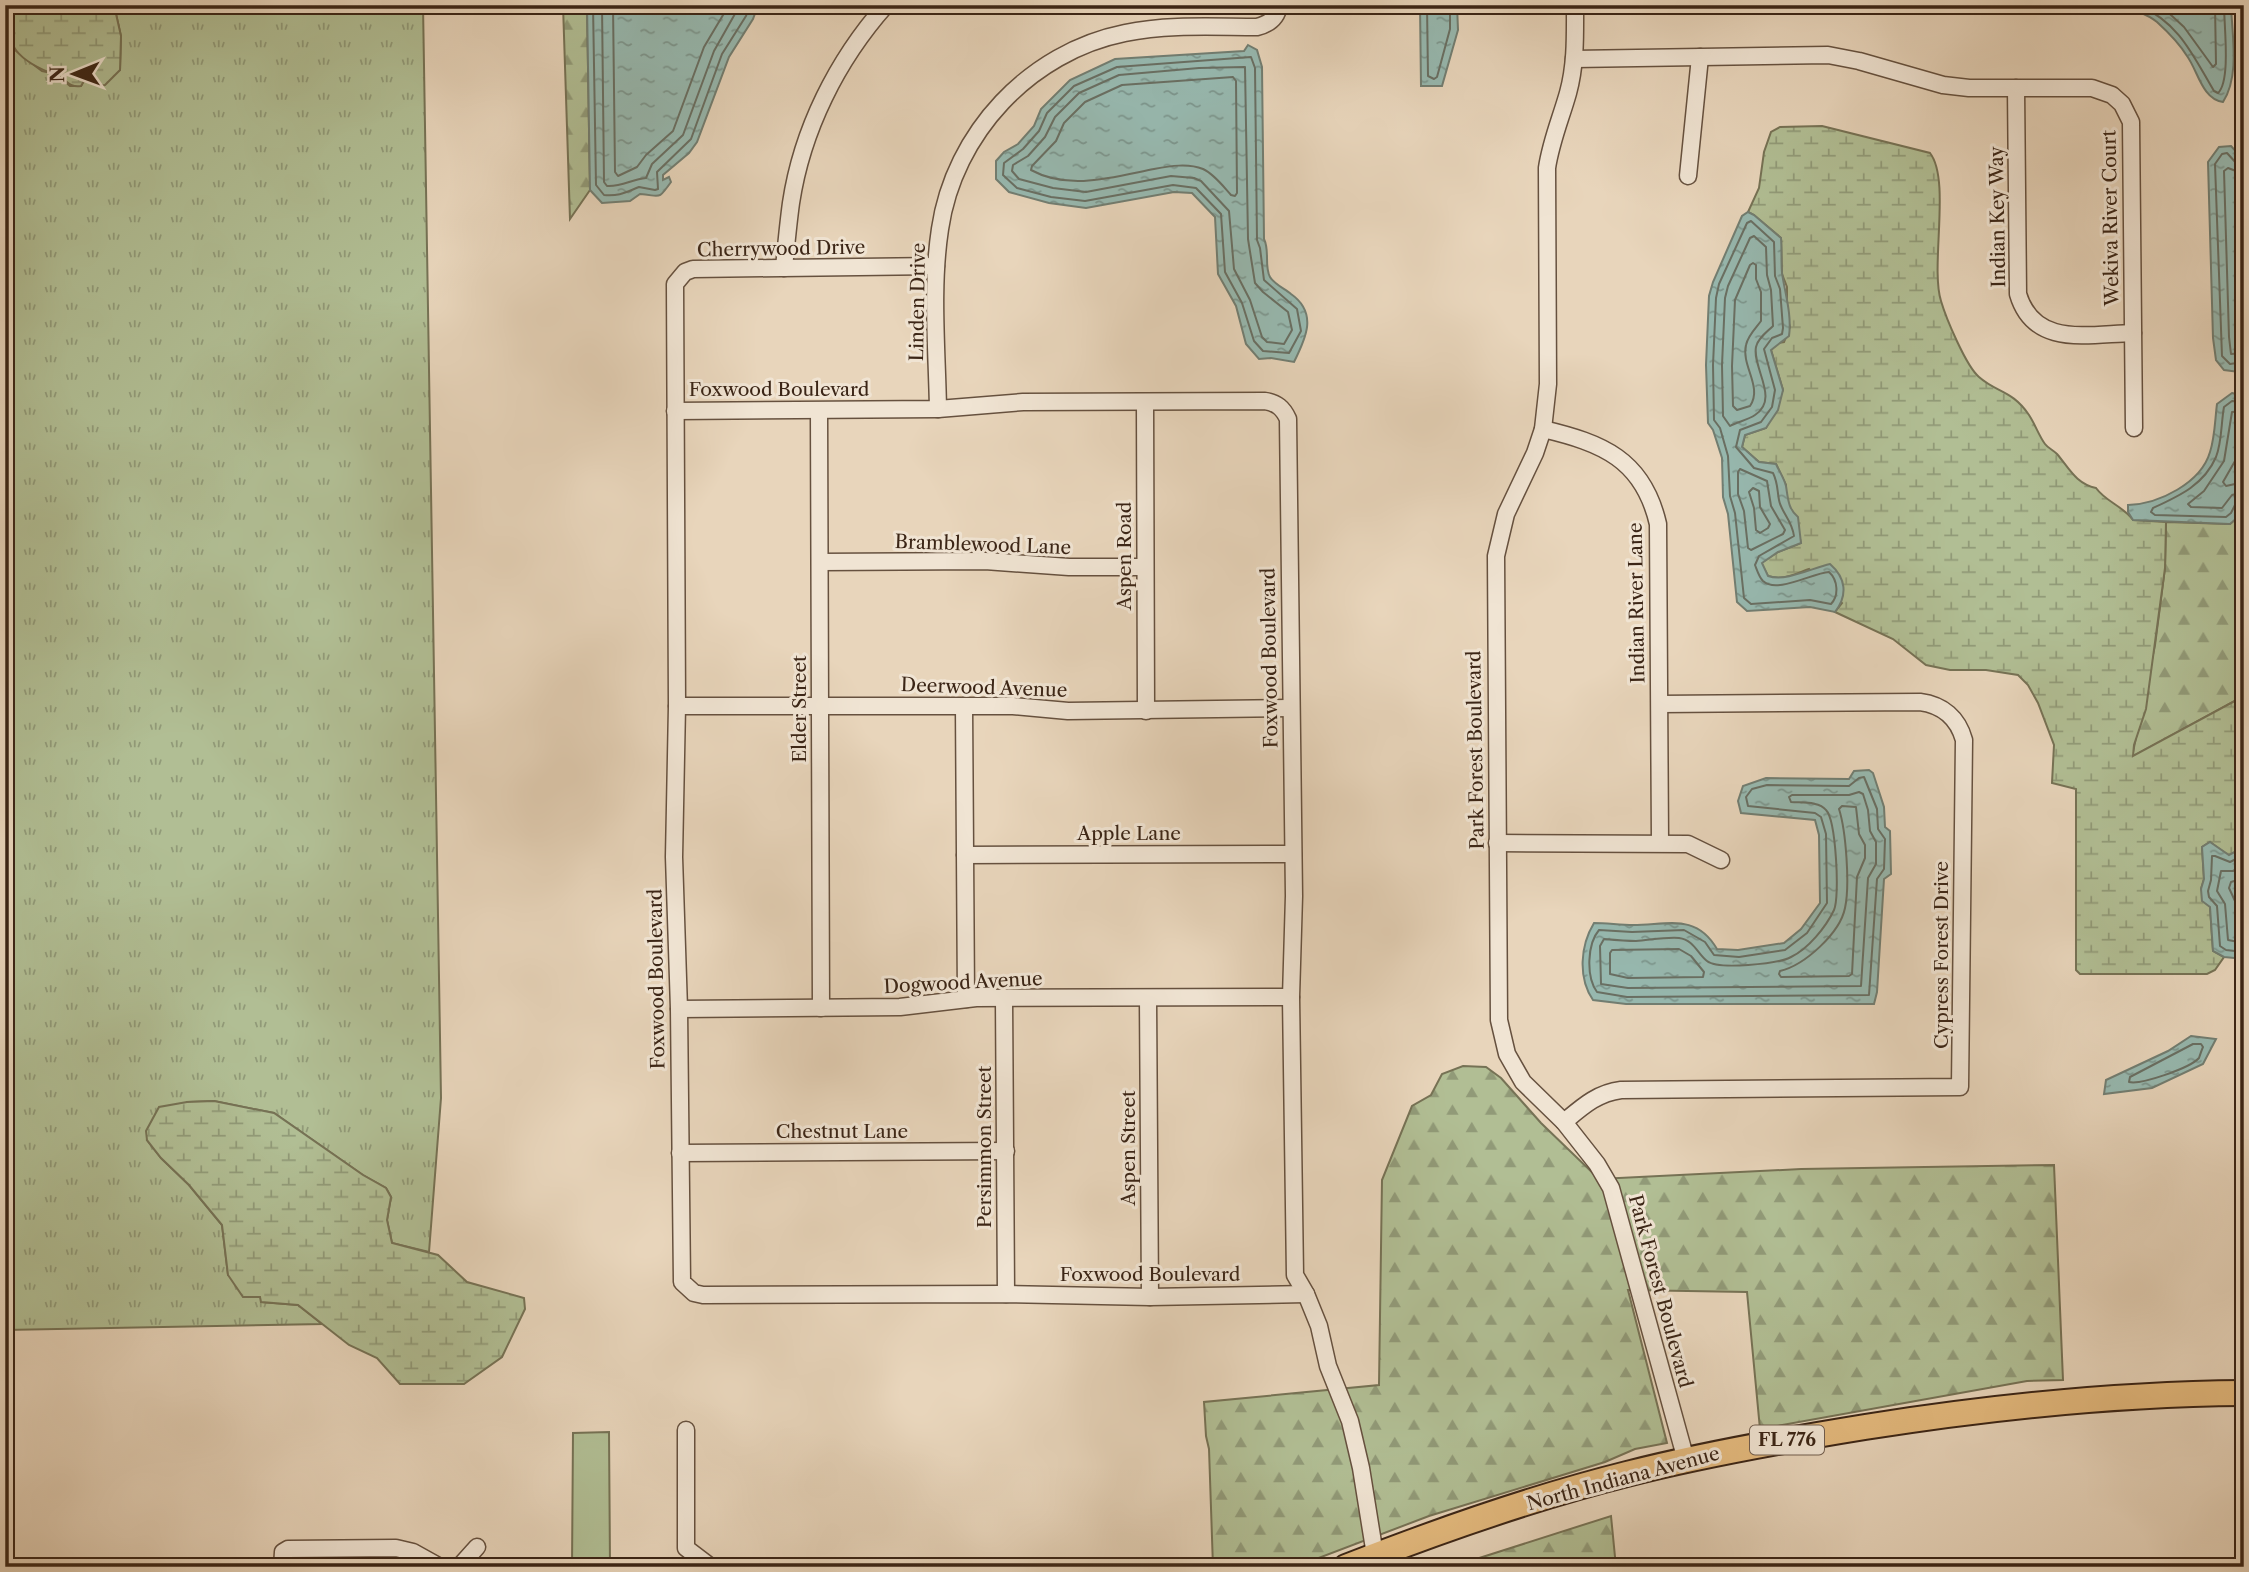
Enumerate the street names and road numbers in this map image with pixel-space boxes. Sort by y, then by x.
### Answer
street label: Wekiva River Court [2097,129,2124,307]
street label: Indian Key Way [1985,146,2010,288]
street label: Cherrywood Drive [697,236,865,261]
street label: Linden Drive [905,242,930,362]
street label: Foxwood Boulevard [689,378,870,401]
street label: Aspen Road [1113,501,1136,611]
street label: Indian River Lane [1624,522,1649,684]
street label: Bramblewood Lane [894,530,1072,559]
street label: Foxwood Boulevard [1256,567,1283,748]
street label: Park Forest Boulevard [1462,650,1489,850]
street label: Elder Street [788,655,811,763]
street label: Deerwood Avenue [900,673,1068,702]
street label: Apple Lane [1076,822,1181,845]
street label: Cypress Forest Drive [1930,861,1953,1049]
street label: Foxwood Boulevard [643,888,670,1069]
street label: Dogwood Avenue [883,967,1043,998]
street label: Persimmon Street [973,1065,996,1228]
street label: Aspen Street [1117,1090,1140,1207]
street label: Chestnut Lane [776,1120,908,1143]
street label: Park Forest Boulevard [1624,1192,1698,1391]
street label: Foxwood Boulevard [1060,1263,1241,1286]
road number: FL 776 [1750,1426,1824,1455]
street label: North Indiana Avenue [1524,1442,1722,1515]

